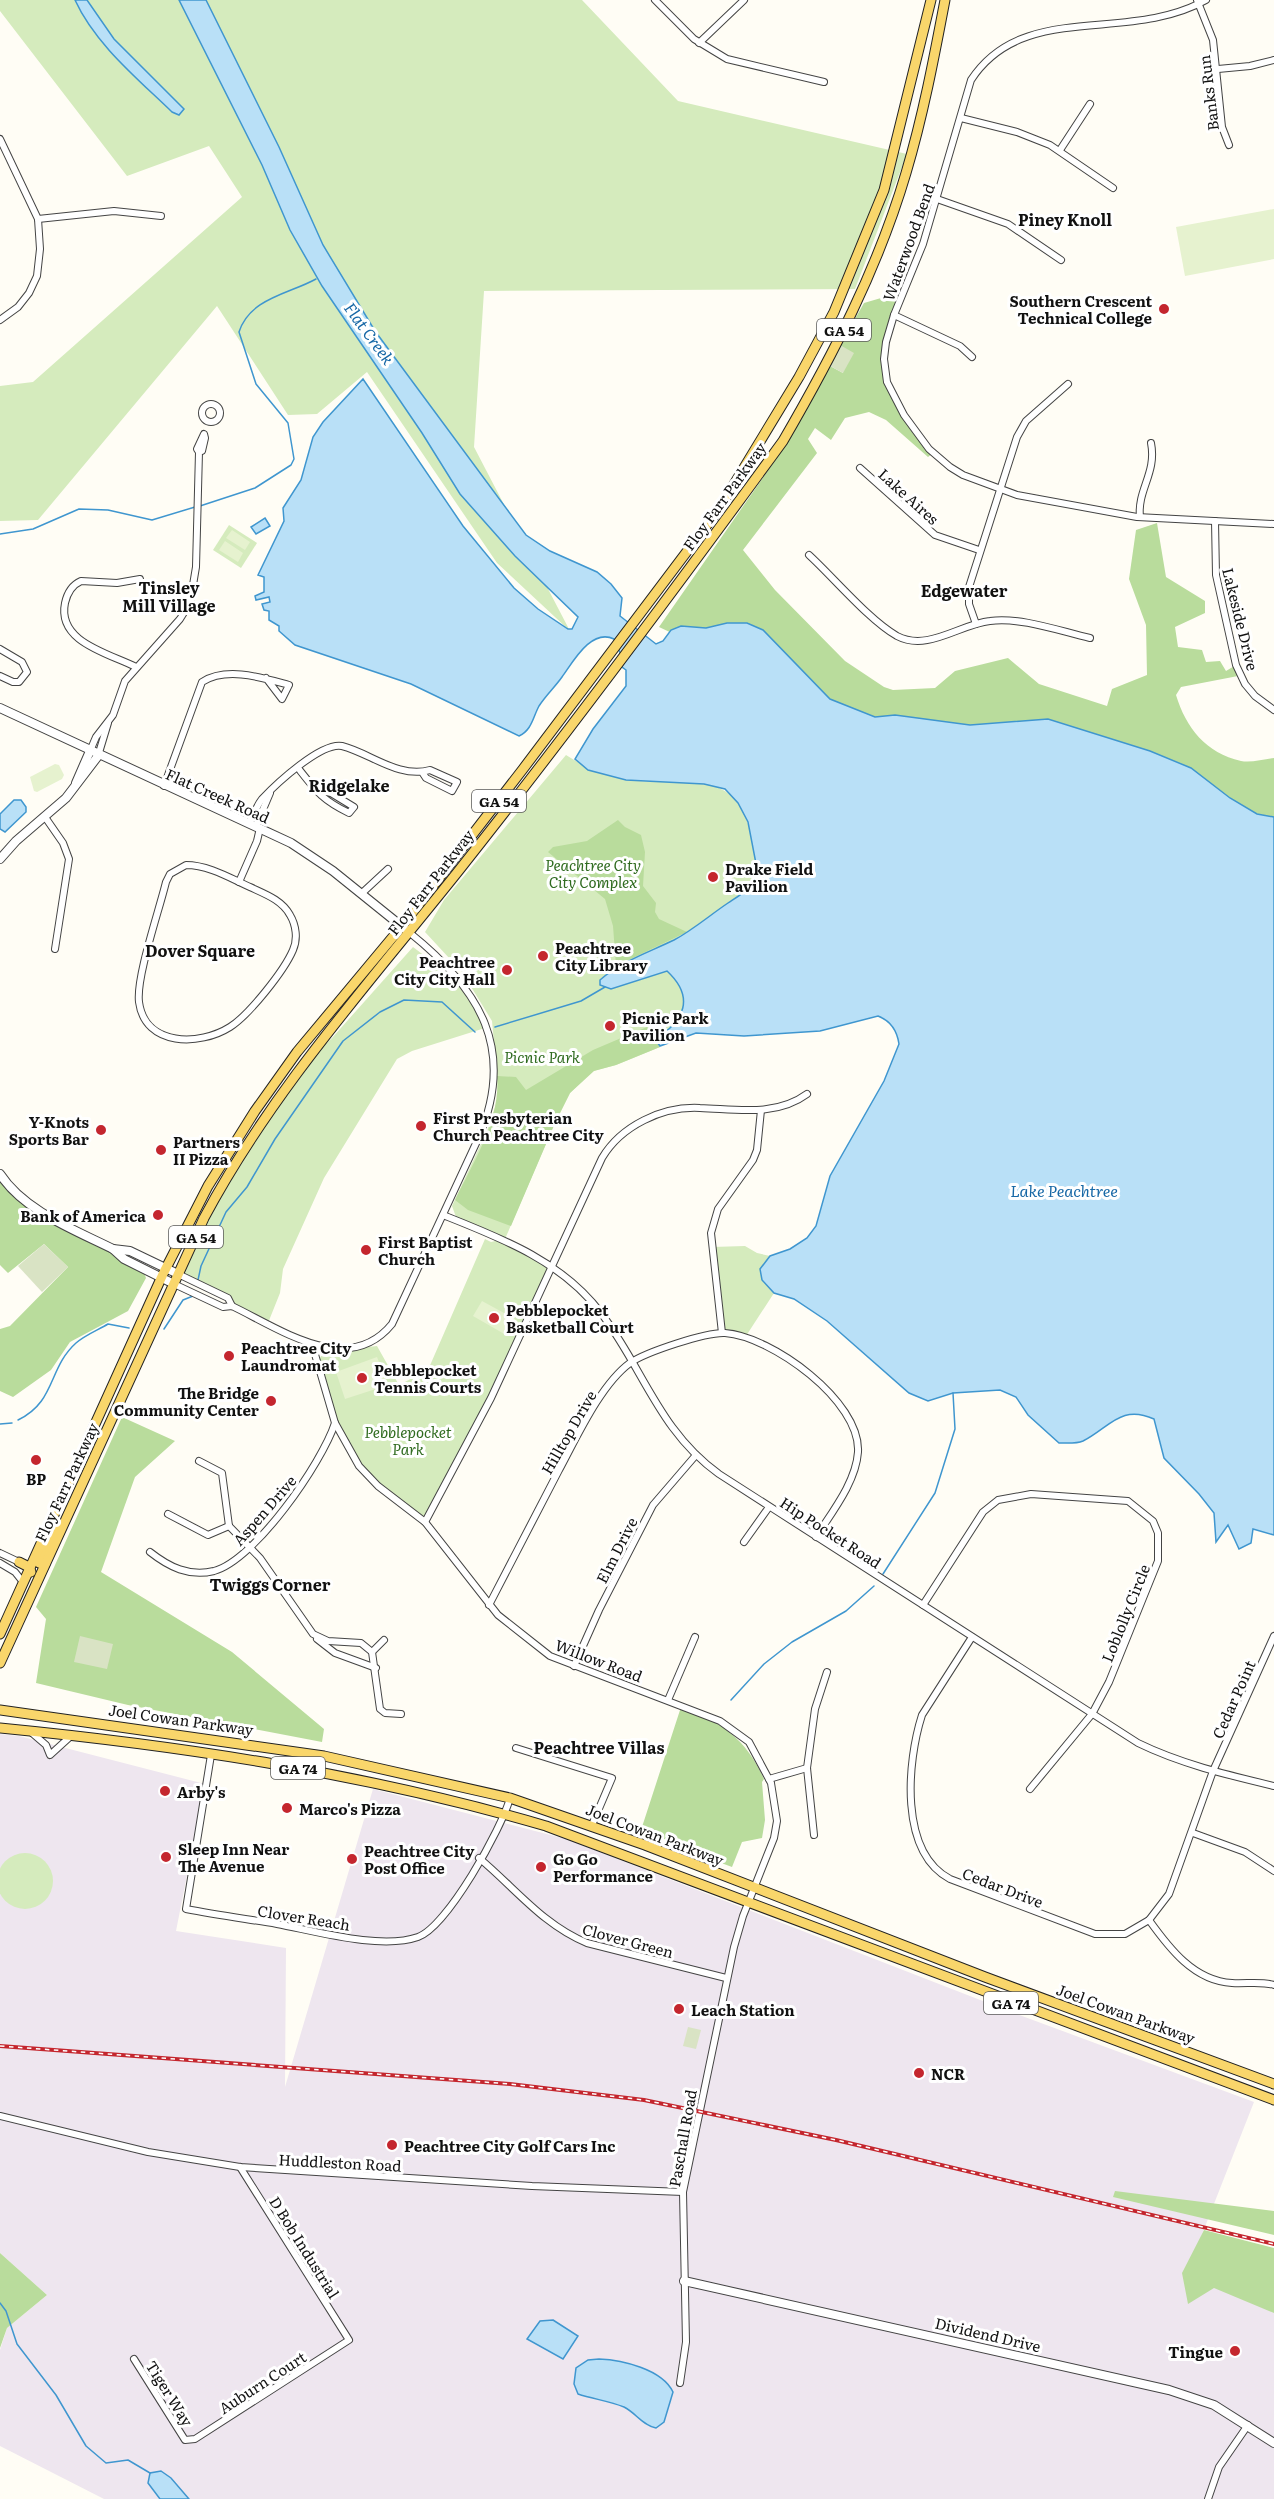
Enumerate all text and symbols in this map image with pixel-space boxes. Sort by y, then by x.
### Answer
street label: Banks Run [1192,54,1224,132]
street label: Waterwood Bend [876,180,940,304]
district label: Piney Knoll [1018,207,1112,231]
place label: Southern Crescent Technical College [1010,289,1153,329]
water label: Flat Creek [339,297,401,369]
marker: Southern Crescent Technical College [1157,302,1171,316]
road number: GA 54 [817,319,871,341]
street label: Floy Farr Parkway [677,437,771,555]
street label: Lake Aires [874,462,945,530]
street label: Lakeside Drive [1217,565,1265,673]
district label: Tinsley Mill Village [122,575,216,617]
district label: Edgewater [921,578,1008,602]
street label: Flat Creek Road [162,762,274,828]
district label: Ridgelake [309,773,389,797]
road number: GA 54 [472,790,526,812]
street label: Floy Farr Parkway [381,824,479,940]
park label: Peachtree City City Complex [545,853,641,893]
place label: Drake Field Pavilion [725,857,813,897]
marker: Drake Field Pavilion [706,870,720,884]
place label: Peachtree City Library [555,936,649,976]
district label: Dover Square [145,938,255,962]
marker: Peachtree City Library [536,949,550,963]
place label: Peachtree City City Hall [394,950,496,990]
marker: Peachtree City City Hall [500,963,514,977]
place label: Picnic Park Pavilion [622,1006,709,1046]
marker: Picnic Park Pavilion [603,1019,617,1033]
park label: Picnic Park [504,1045,581,1068]
place label: First Presbyterian Church Peachtree City [433,1106,604,1146]
place label: Y-Knots Sports Bar [9,1110,90,1150]
marker: First Presbyterian Church Peachtree City [414,1119,428,1133]
marker: Y-Knots Sports Bar [94,1123,108,1137]
place label: Partners II Pizza [173,1130,241,1170]
marker: Partners II Pizza [154,1143,168,1157]
water label: Lake Peachtree [1010,1178,1118,1202]
place label: Bank of America [20,1204,146,1227]
marker: Bank of America [151,1208,165,1222]
road number: GA 54 [169,1226,223,1248]
place label: First Baptist Church [378,1230,473,1270]
marker: First Baptist Church [359,1243,373,1257]
place label: Pebblepocket Basketball Court [506,1298,634,1338]
marker: Pebblepocket Basketball Court [487,1311,501,1325]
place label: Peachtree City Laundromat [241,1336,352,1376]
marker: Peachtree City Laundromat [222,1349,236,1363]
place label: Pebblepocket Tennis Courts [374,1358,482,1398]
marker: Pebblepocket Tennis Courts [355,1371,369,1385]
place label: The Bridge Community Center [114,1381,259,1421]
street label: Hilltop Drive [535,1385,602,1478]
marker: The Bridge Community Center [264,1394,278,1408]
street label: Floy Farr Parkway [28,1418,104,1545]
park label: Pebblepocket Park [364,1420,452,1460]
marker: BP [29,1453,43,1467]
place label: BP [26,1467,46,1490]
street label: Aspen Drive [227,1469,301,1550]
street label: Hip Pocket Road [776,1490,886,1574]
street label: Elm Drive [590,1513,643,1587]
street label: Loblolly Circle [1095,1560,1155,1665]
district label: Twiggs Corner [210,1572,331,1596]
street label: Willow Road [552,1633,646,1687]
street label: Cedar Point [1205,1656,1261,1742]
street label: Joel Cowan Parkway [107,1697,255,1741]
district label: Peachtree Villas [534,1735,664,1759]
road number: GA 74 [271,1757,325,1779]
place label: Arby's [177,1780,226,1803]
marker: Arby's [158,1784,172,1798]
place label: Marco's Pizza [299,1797,401,1820]
street label: Joel Cowan Parkway [583,1797,728,1871]
marker: Marco's Pizza [280,1801,294,1815]
place label: Sleep Inn Near The Avenue [178,1837,289,1877]
place label: Peachtree City Post Office [364,1839,475,1879]
place label: Go Go Performance [553,1847,654,1887]
marker: Sleep Inn Near The Avenue [159,1850,173,1864]
marker: Peachtree City Post Office [345,1852,359,1866]
marker: Go Go Performance [534,1860,548,1874]
street label: Cedar Drive [959,1861,1047,1913]
street label: Clover Reach [256,1898,352,1936]
street label: Clover Green [580,1917,676,1963]
street label: Joel Cowan Parkway [1053,1977,1199,2049]
road number: GA 74 [984,1992,1038,2014]
place label: Leach Station [691,1998,795,2021]
marker: Leach Station [672,2002,686,2016]
place label: NCR [931,2062,965,2085]
marker: NCR [912,2066,926,2080]
street label: Paschall Road [662,2087,702,2189]
place label: Peachtree City Golf Cars Inc [404,2134,615,2157]
marker: Peachtree City Golf Cars Inc [385,2138,399,2152]
street label: Huddleston Road [278,2147,402,2177]
street label: D Bob Industrial [264,2191,346,2303]
street label: Dividend Drive [933,2311,1043,2357]
place label: Tingue [1168,2340,1223,2363]
marker: Tingue [1228,2344,1242,2358]
street label: Auburn Court [214,2345,310,2419]
street label: Tiger Way [141,2356,199,2431]

